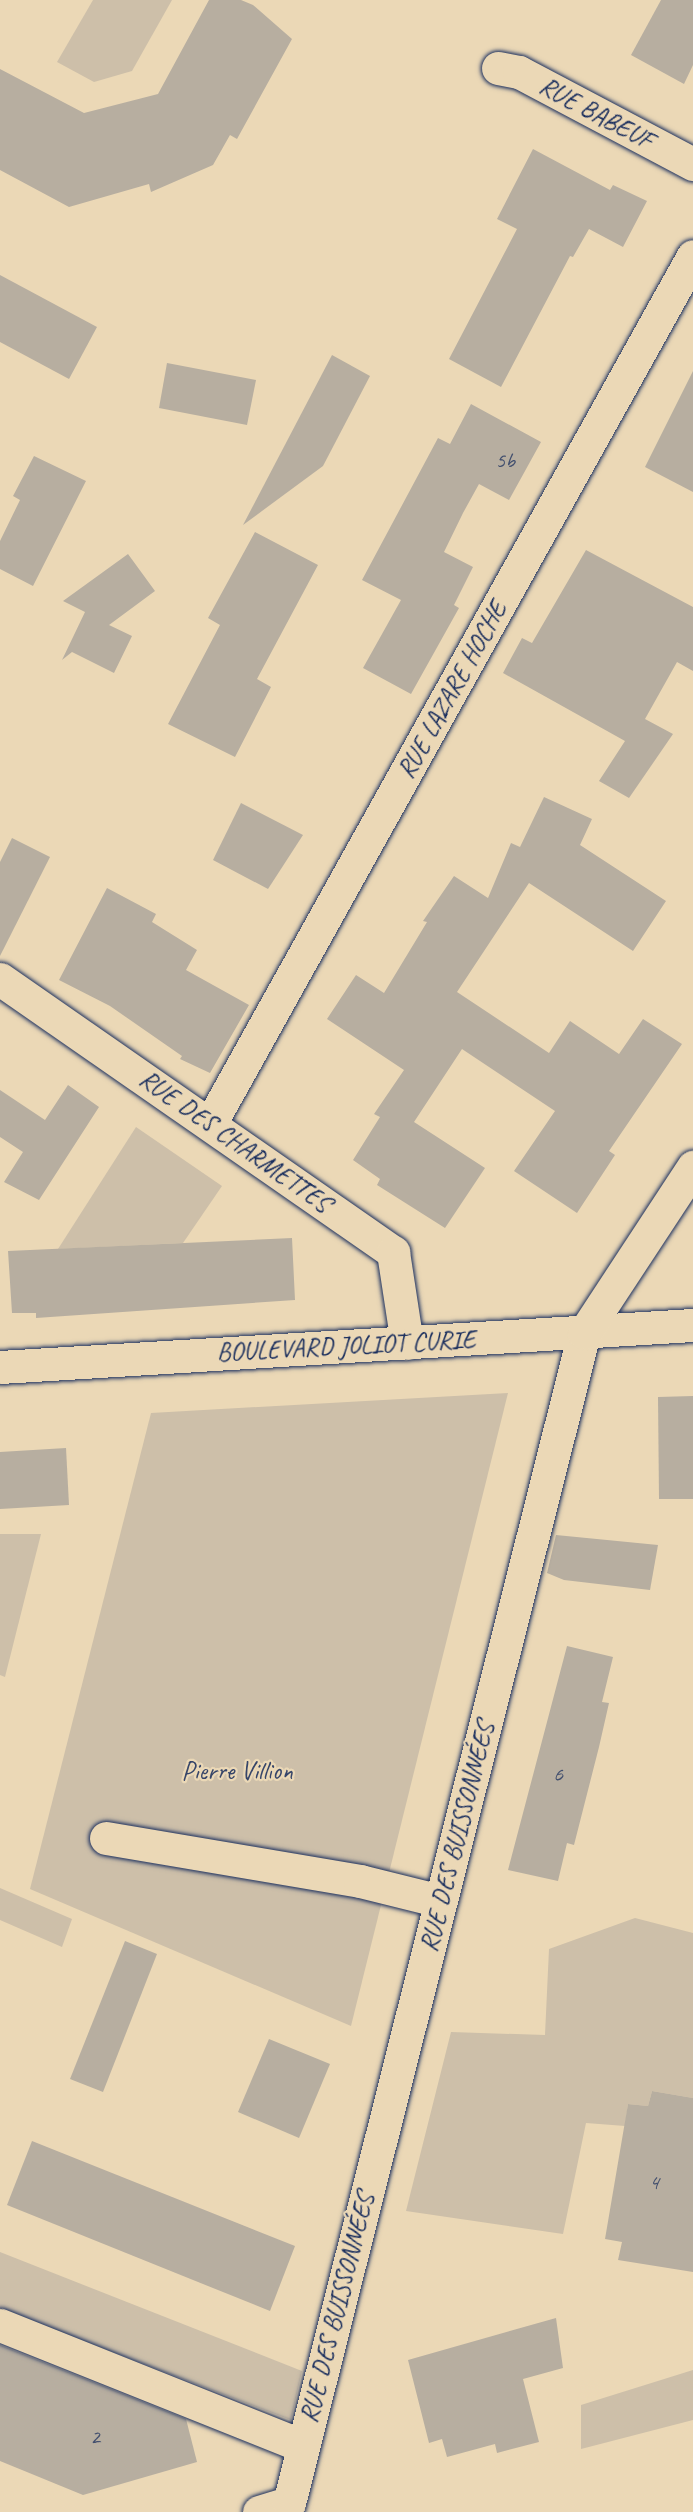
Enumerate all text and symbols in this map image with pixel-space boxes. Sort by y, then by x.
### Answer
street label: RUE BABEUF [534,70,658,156]
house number: 5b [495,448,515,474]
street label: RUE LAZARE HOCHE [391,596,513,784]
street label: RUE DES CHARMETTES [133,1063,337,1219]
street label: BOULEVARD JOLIOT CURIE [217,1324,475,1368]
street label: RUE DES BUISSONNÉES [413,1719,501,1955]
park label: Pierre Villion [181,1755,293,1787]
house number: 6 [553,1762,563,1788]
house number: 4 [649,2170,659,2196]
street label: RUE DES BUISSONNÉES [293,2190,381,2426]
house number: 2 [90,2425,100,2451]

